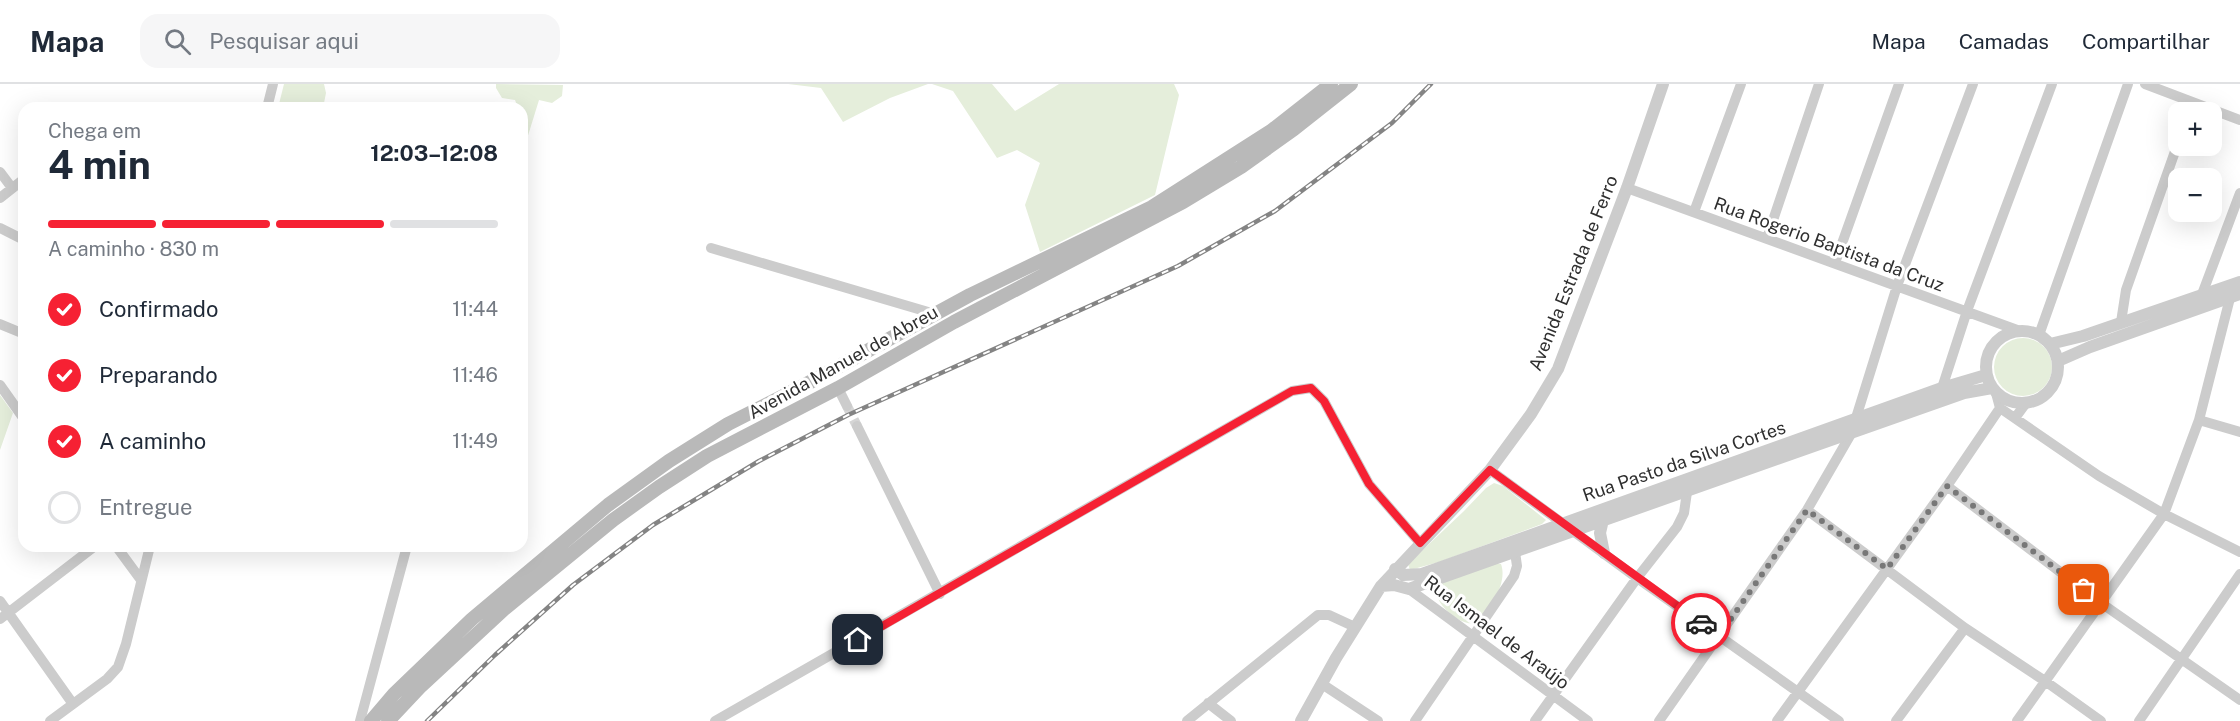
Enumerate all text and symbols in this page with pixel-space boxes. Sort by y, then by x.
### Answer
search box [140,14,560,68]
text: Mapa [30,25,104,58]
icon: search [161,25,194,58]
text: Pesquisar aqui [209,28,359,54]
text: Mapa [1872,29,1926,54]
text: Camadas [1959,29,2049,54]
text: Compartilhar [2082,29,2210,54]
map controls [2168,102,2222,222]
button: + [2168,102,2222,156]
text: Chega em [48,119,141,143]
text: 12:03–12:08 [370,140,498,166]
text: 4 min [48,142,151,188]
button: − [2168,168,2222,222]
street label: Avenida Estrada de Ferro [1524,172,1622,374]
street label: Rua Rogerio Baptista da Cruz [1711,193,1947,295]
text: A caminho · 830 m [48,237,219,261]
icon: check [48,293,81,326]
text: Confirmado [99,296,218,322]
text: 11:44 [452,297,498,321]
street label: Avenida Manuel de Abreu [745,301,941,423]
icon: check [48,359,81,392]
text: Preparando [99,362,218,388]
text: 11:46 [452,363,498,387]
street label: Rua Pasto da Silva Cortes [1580,416,1788,506]
icon: check [48,425,81,458]
text: A caminho [99,428,206,454]
text: 11:49 [452,429,498,453]
text: Entregue [99,494,193,520]
pin [2058,564,2109,615]
street label: Rua Ismael de Araújo [1420,571,1574,693]
icon: bag [2067,573,2100,606]
courier [1671,593,1731,653]
icon: car [1685,607,1718,640]
pin [832,614,883,665]
icon: home [841,623,874,656]

